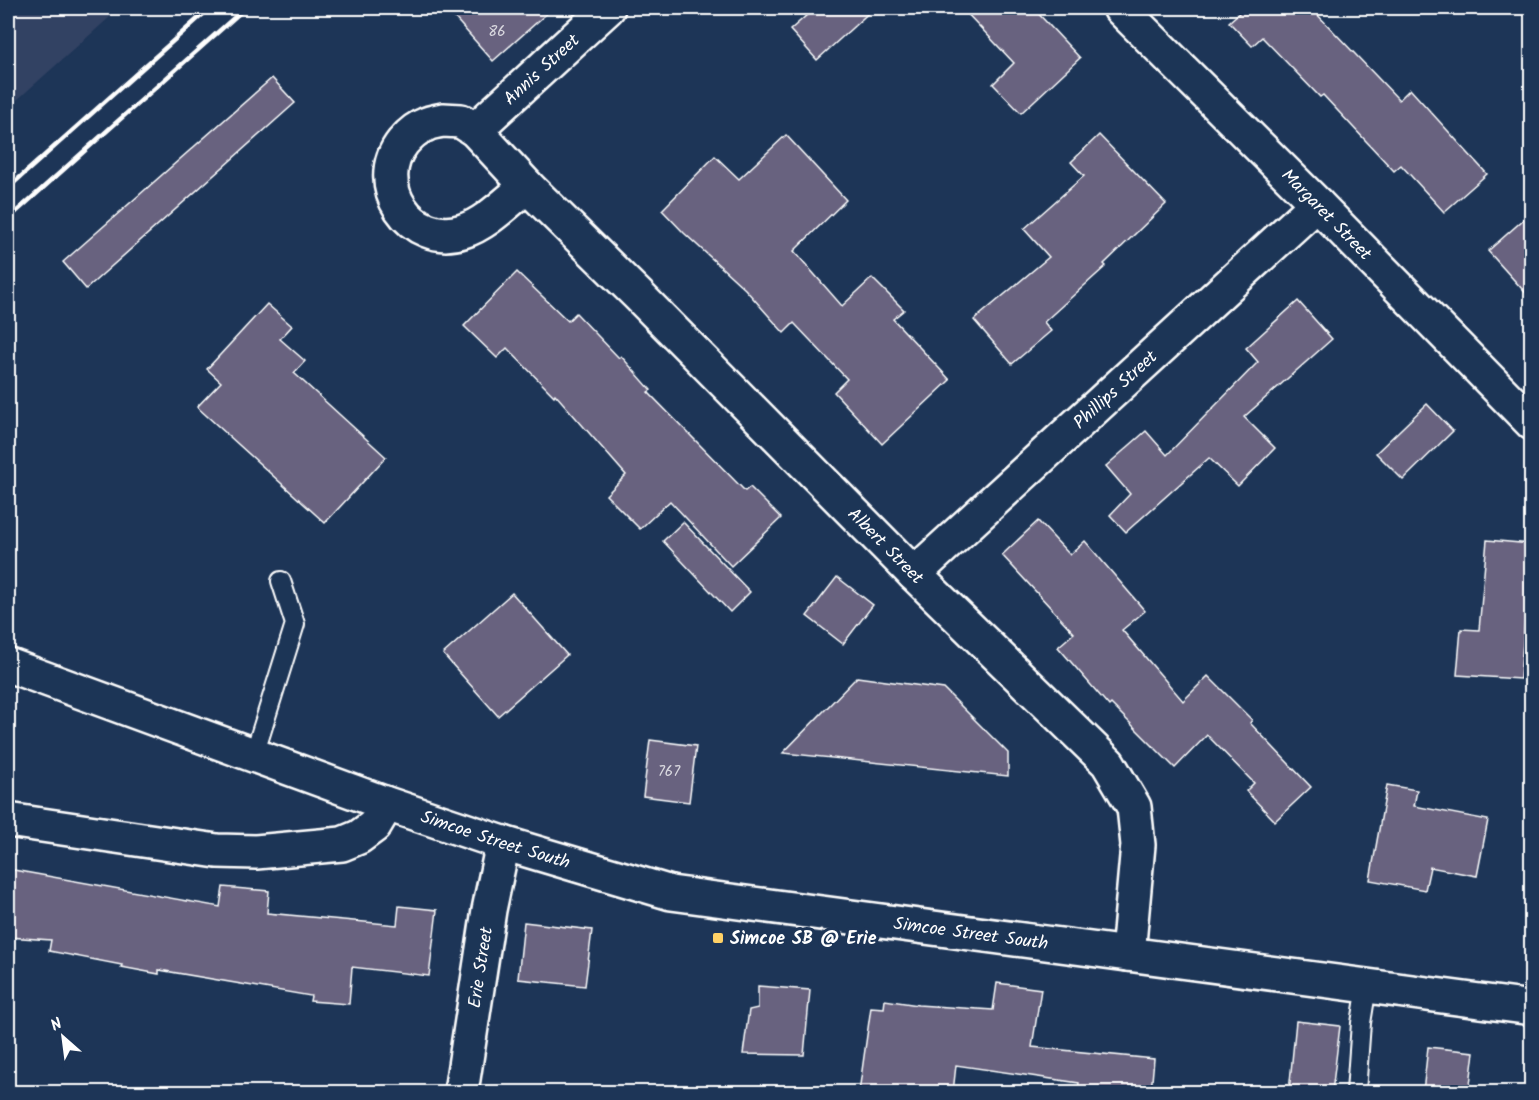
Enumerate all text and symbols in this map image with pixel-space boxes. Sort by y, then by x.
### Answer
house number: 86 [488,20,506,44]
street label: Annis Street [498,27,588,113]
street label: Margaret Street [1273,163,1379,269]
street label: Phillips Street [1067,343,1166,437]
street label: Albert Street [840,501,931,593]
house number: 767 [658,760,681,784]
street label: Simcoe Street South [417,803,574,878]
street label: Simcoe Street South [892,910,1050,959]
street label: Erie Street [461,924,502,1010]
place label: Simcoe SB @ Erie [730,925,877,954]
marker: Simcoe SB @ Erie [711,931,725,945]
north arrow [33,1007,93,1067]
text: N [46,1012,67,1038]

